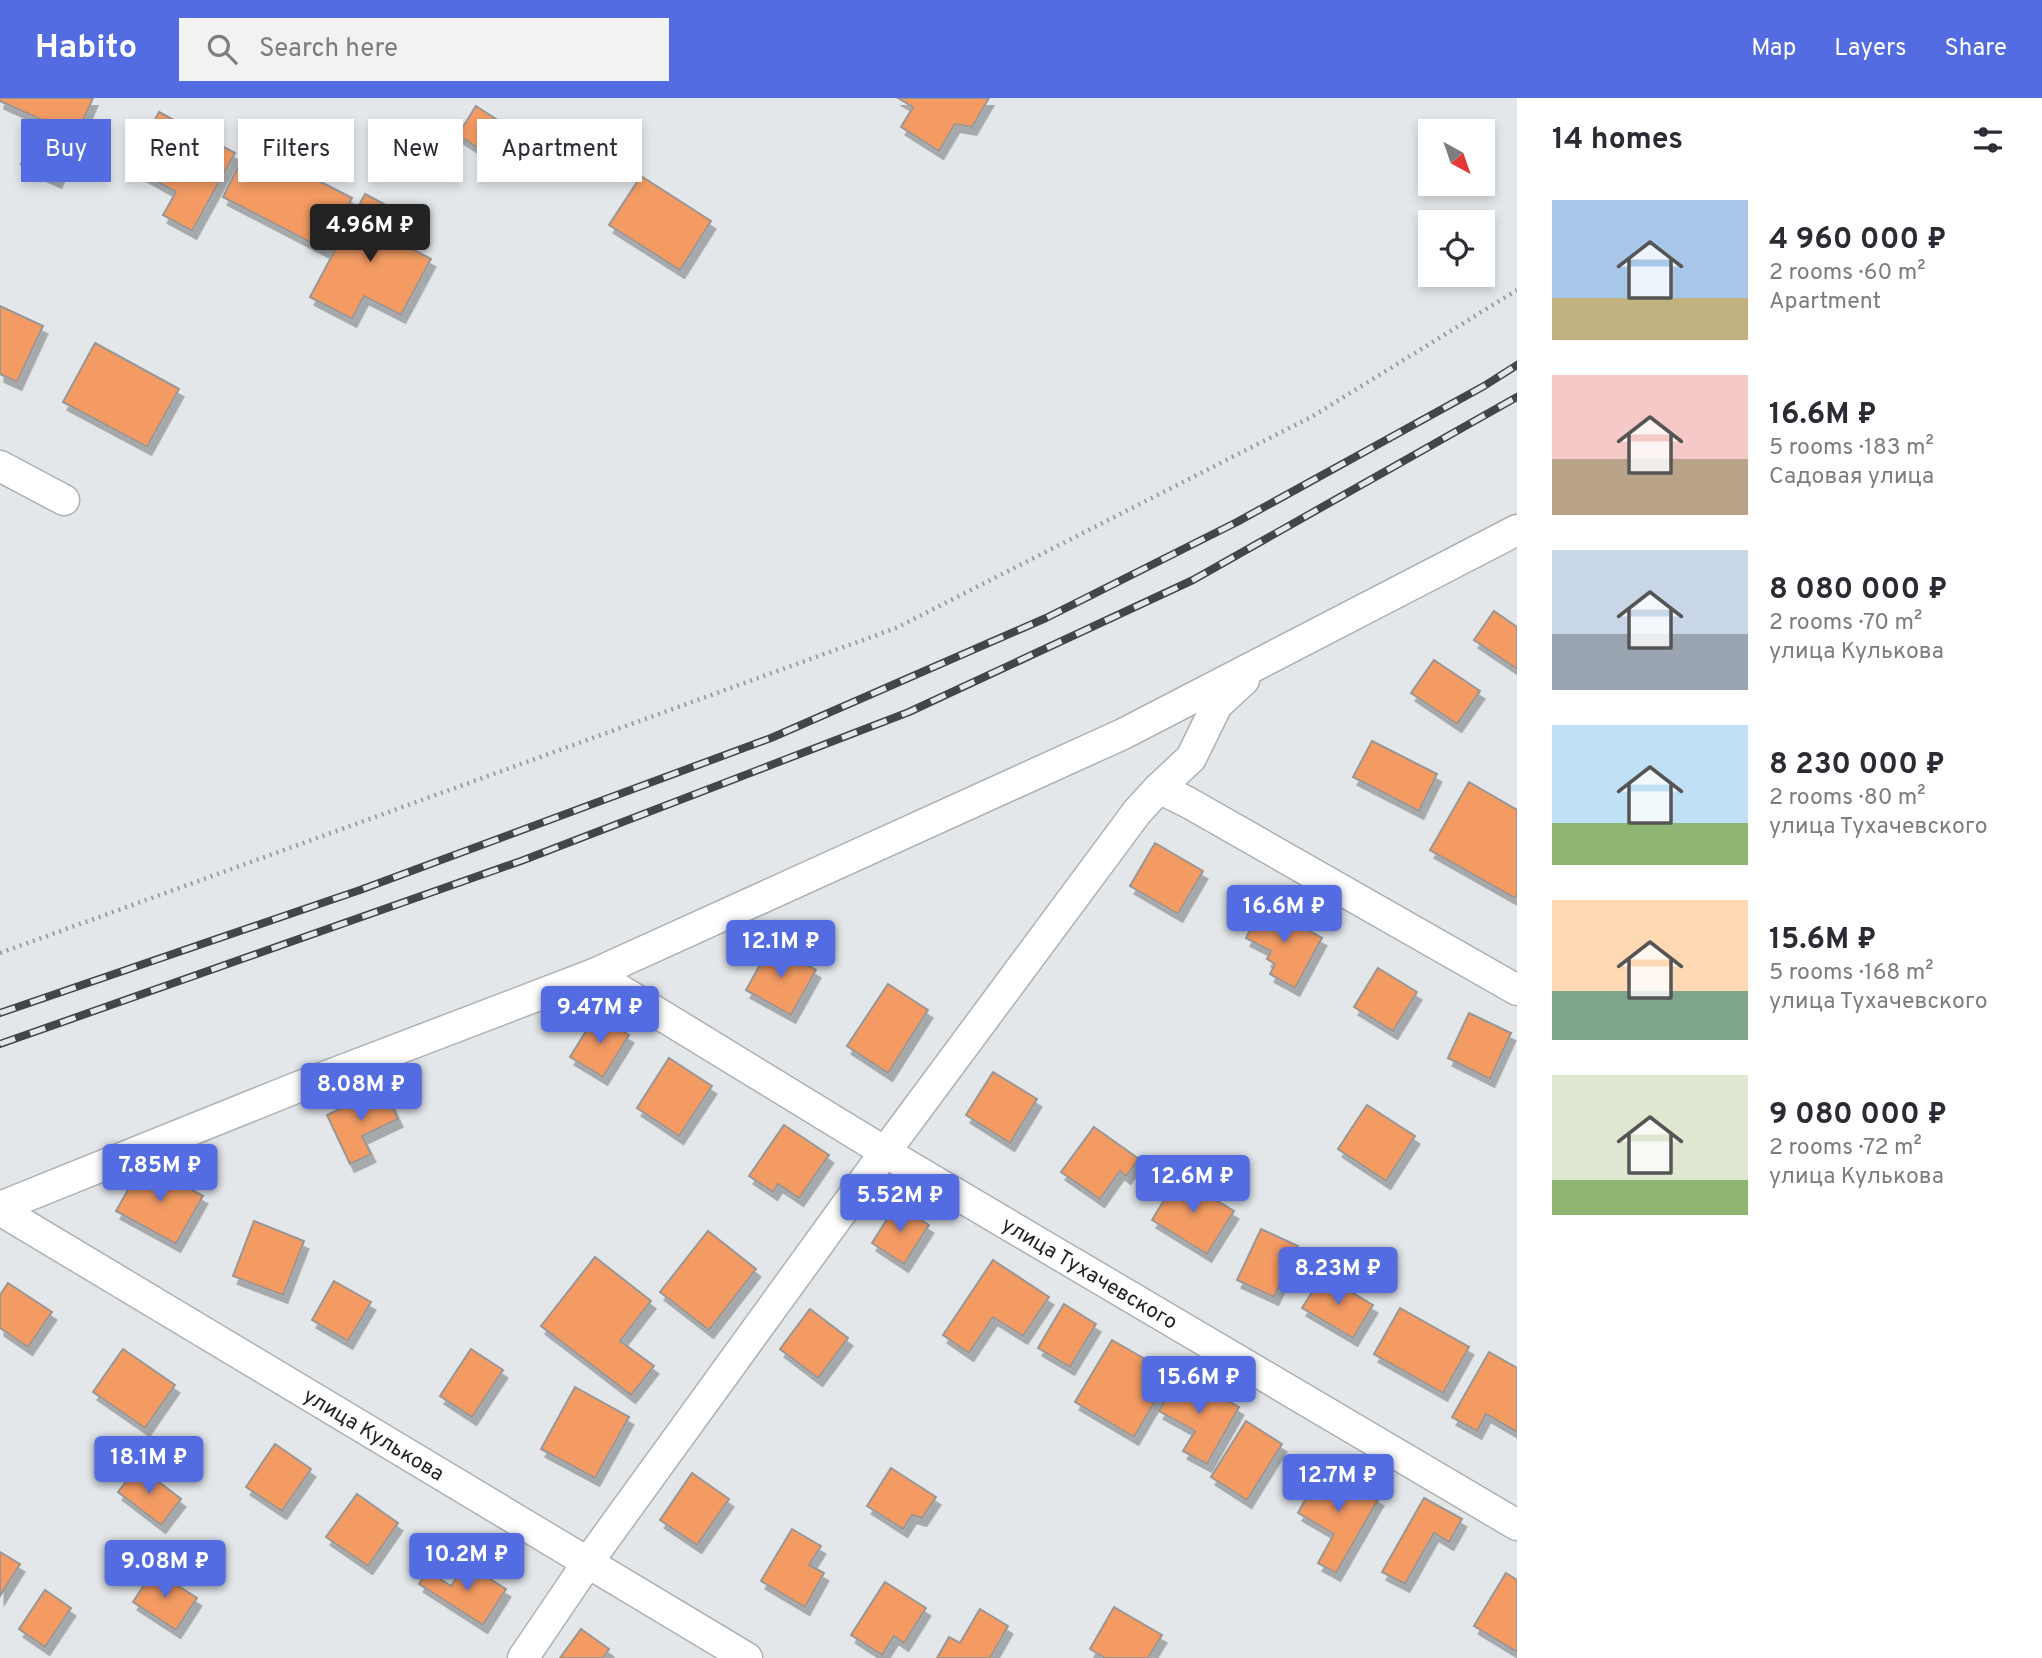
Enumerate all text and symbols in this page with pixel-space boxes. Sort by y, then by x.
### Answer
search box [179,18,669,81]
text: Habito [35,28,137,70]
icon: search [203,30,241,68]
text: Search here [259,33,398,66]
text: Map [1751,34,1796,64]
text: Layers [1834,34,1906,64]
text: Share [1944,34,2007,64]
chip: Buy [21,119,111,182]
chip: Rent [125,119,224,182]
chip: Filters [238,119,354,182]
chip: New [368,119,463,182]
chip: Apartment [477,119,642,182]
north arrow [1418,119,1494,196]
map controls [1418,119,1495,287]
icon: filters [1969,121,2007,159]
text: 14 homes [1552,122,1683,159]
pin: 4.96M ₽ [305,204,435,264]
button: locate [1418,210,1495,287]
text: 4.96M ₽ [326,212,414,241]
text: 4 960 000 ₽ [1769,222,1946,259]
icon: home [1608,228,1692,312]
text: 2 rooms · 60 m² [1769,259,1926,288]
text: Apartment [1769,288,1881,317]
text: 16.6M ₽ [1769,397,1877,434]
icon: home [1608,403,1692,487]
text: 5 rooms · 183 m² [1769,434,1934,463]
text: Садовая улица [1769,463,1934,492]
text: 8 080 000 ₽ [1769,572,1947,609]
icon: home [1608,578,1692,662]
text: 2 rooms · 70 m² [1769,609,1922,638]
text: улица Кулькова [1769,638,1944,667]
text: 8 230 000 ₽ [1769,747,1945,784]
icon: home [1608,753,1692,837]
text: 2 rooms · 80 m² [1769,784,1926,813]
text: улица Тухачевского [1769,813,1988,842]
pin: 16.6M ₽ [1219,886,1349,945]
text: 16.6M ₽ [1243,893,1325,922]
pin: 12.1M ₽ [716,920,846,980]
text: 15.6M ₽ [1769,922,1877,959]
text: 12.1M ₽ [742,928,820,957]
icon: home [1608,928,1692,1012]
text: 5 rooms · 168 m² [1769,959,1934,988]
pin: 9.47M ₽ [535,986,665,1046]
text: улица Тухачевского [1769,988,1988,1017]
text: 9.47M ₽ [557,994,643,1023]
pin: 8.08M ₽ [296,1063,426,1123]
text: 8.08M ₽ [317,1071,405,1100]
text: 9 080 000 ₽ [1769,1097,1947,1134]
icon: home [1608,1103,1692,1187]
text: 2 rooms · 72 m² [1769,1134,1922,1163]
pin: 7.85M ₽ [95,1144,225,1204]
text: 7.85M ₽ [118,1152,202,1181]
pin: 12.6M ₽ [1128,1156,1258,1215]
text: 12.6M ₽ [1152,1163,1234,1192]
text: улица Кулькова [1769,1163,1944,1192]
pin: 5.52M ₽ [835,1174,965,1234]
text: 5.52M ₽ [856,1182,944,1211]
street label: улица Тухачевского [996,1212,1182,1337]
pin: 8.23M ₽ [1273,1248,1403,1307]
text: 8.23M ₽ [1295,1255,1381,1284]
pin: 15.6M ₽ [1134,1356,1264,1416]
text: 15.6M ₽ [1158,1364,1240,1393]
street label: улица Кулькова [298,1383,449,1488]
pin: 18.1M ₽ [84,1436,214,1496]
text: 18.1M ₽ [110,1444,188,1473]
pin: 12.7M ₽ [1273,1454,1403,1514]
text: 12.7M ₽ [1299,1462,1377,1491]
pin: 10.2M ₽ [402,1534,532,1593]
pin: 9.08M ₽ [100,1540,230,1600]
text: 10.2M ₽ [425,1541,509,1570]
text: 9.08M ₽ [121,1548,209,1577]

